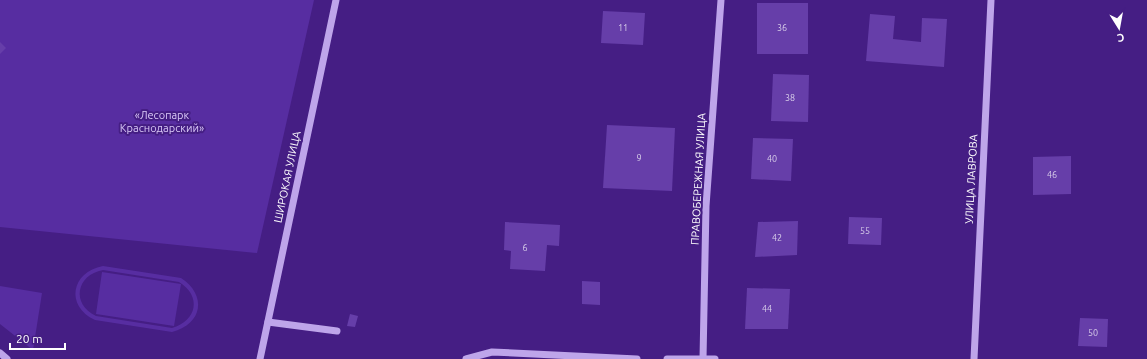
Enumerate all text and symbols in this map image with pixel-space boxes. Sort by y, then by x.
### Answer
north arrow [1099,8,1139,48]
house number: 11 [618,23,628,33]
house number: 36 [777,23,787,33]
text: С [1116,31,1126,44]
house number: 38 [785,93,795,103]
park label: «Лесопарк Краснодарский» [120,109,204,134]
street label: ПРАВОБЕРЕЖНАЯ УЛИЦА [689,112,707,245]
street label: ШИРОКАЯ УЛИЦА [271,129,303,224]
street label: УЛИЦА ЛАВРОВА [963,133,979,224]
house number: 9 [636,153,642,163]
house number: 40 [767,154,777,164]
house number: 46 [1047,170,1057,180]
house number: 55 [860,226,870,236]
house number: 42 [772,233,782,243]
house number: 6 [522,243,528,253]
house number: 44 [762,304,772,314]
scale bar [10,325,65,351]
house number: 50 [1088,328,1098,338]
text: 20 m [16,332,43,345]

